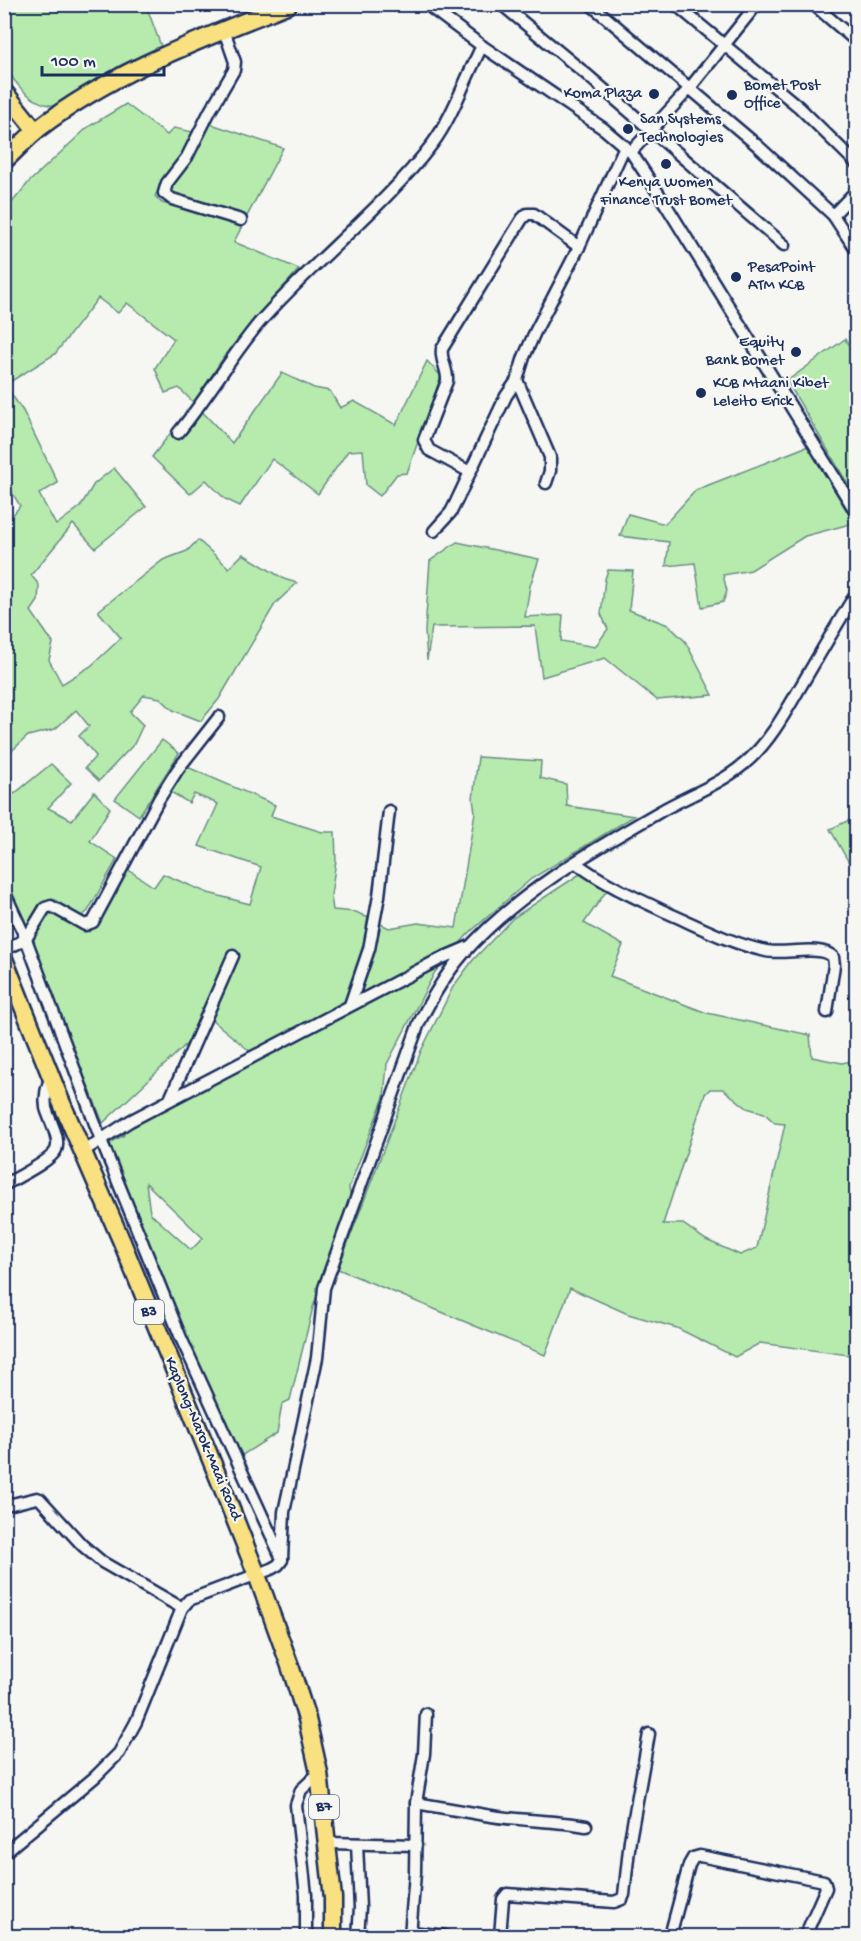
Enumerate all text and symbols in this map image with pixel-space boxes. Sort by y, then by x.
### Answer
scale bar [42,39,164,77]
text: 100 m [50,52,96,73]
place label: Bomet Post Office [743,77,821,114]
place label: Koma Plaza [564,85,643,104]
marker: Koma Plaza [647,87,661,101]
marker: Bomet Post Office [725,88,739,102]
place label: San Systems Technologies [639,111,724,148]
marker: San Systems Technologies [621,122,635,136]
marker: Kenya Women Finance Trust Bomet [659,157,673,171]
place label: Kenya Women Finance Trust Bomet [599,174,733,211]
place label: PesaPoint ATM KCB [747,259,816,296]
marker: PesaPoint ATM KCB [729,270,743,284]
place label: Equity Bank Bomet [705,334,785,371]
marker: Equity Bank Bomet [789,345,803,359]
place label: KCB Mtaani Kibet Leleito Erick [713,375,830,412]
marker: KCB Mtaani Kibet Leleito Erick [694,386,708,400]
road number: B3 [134,1300,164,1324]
street label: Kaplong-Narok-Maai Road [159,1354,246,1525]
road number: B7 [309,1795,339,1819]

